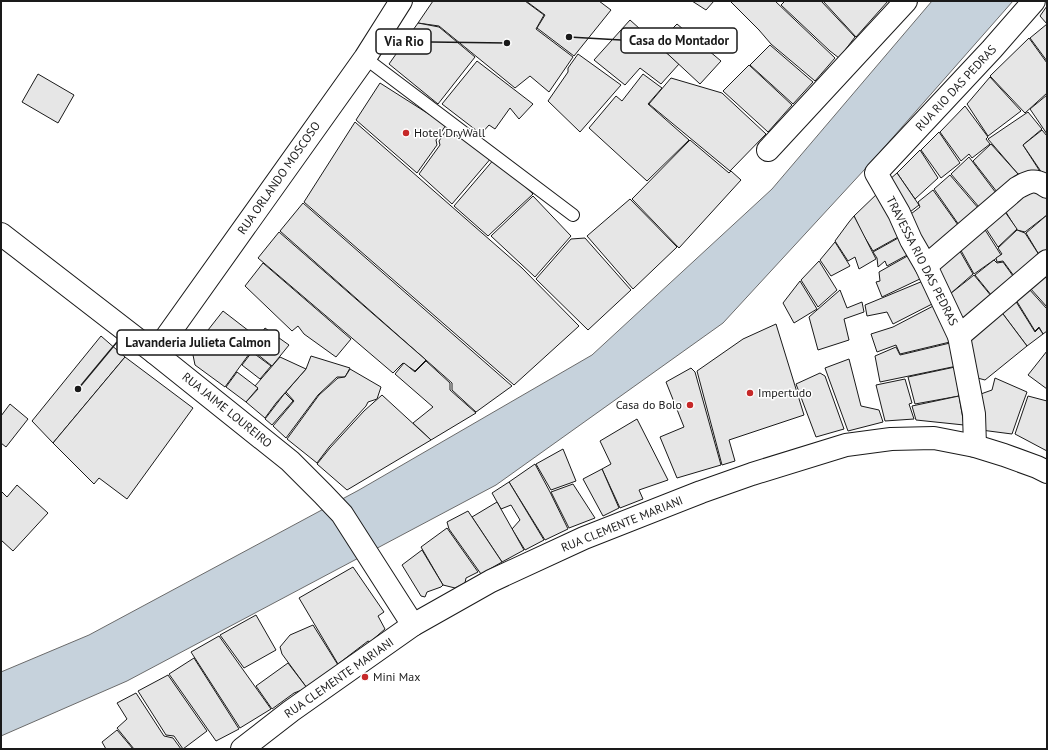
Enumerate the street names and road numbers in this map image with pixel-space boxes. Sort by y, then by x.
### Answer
street label: RUA RIO DAS PEDRAS [912,42,999,134]
street label: RUA ORLANDO MOSCOSO [234,118,323,237]
street label: TRAVESSA RIO DAS PEDRAS [883,194,962,328]
street label: RUA JAIME LOUREIRO [179,369,275,450]
street label: RUA CLEMENTE MARIANI [559,492,685,555]
street label: RUA CLEMENTE MARIANI [281,634,396,721]

